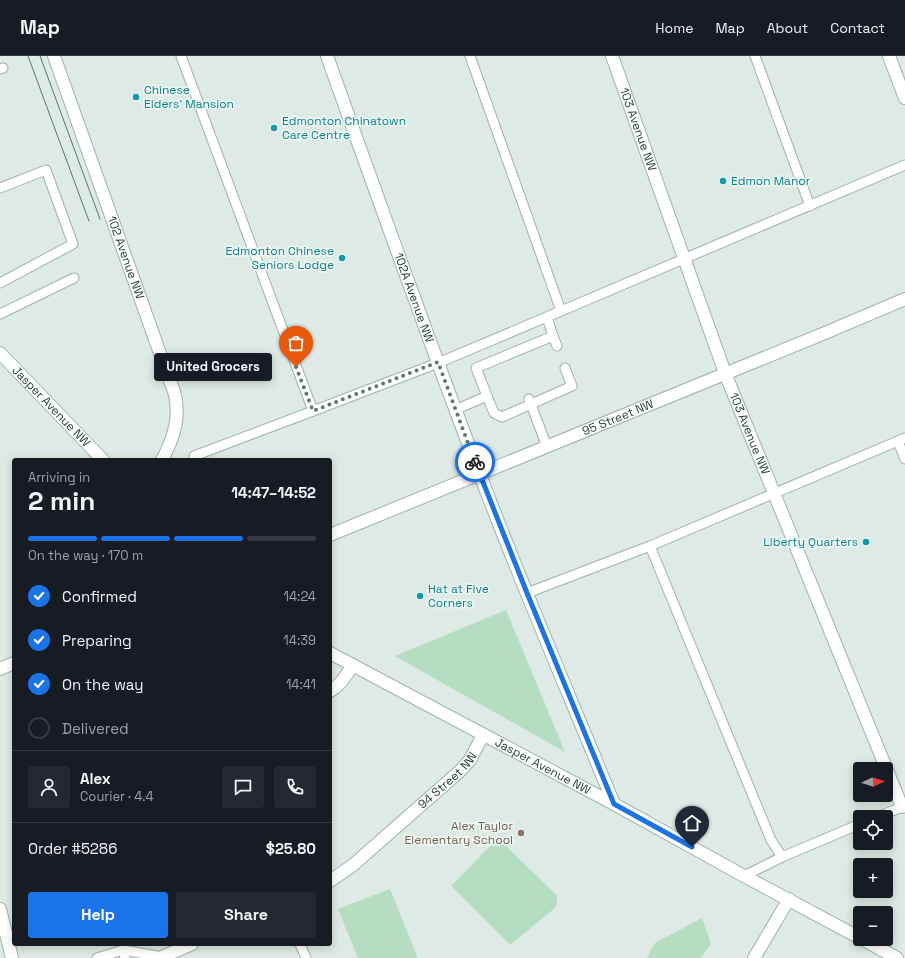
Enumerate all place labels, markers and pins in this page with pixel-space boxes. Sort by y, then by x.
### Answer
place label: Chinese Elders' Mansion [144,82,234,112]
marker: Chinese Elders' Mansion [131,92,141,102]
place label: Edmonton Chinatown Care Centre [282,113,406,143]
marker: Edmonton Chinatown Care Centre [269,123,279,133]
place label: Edmon Manor [731,173,811,189]
marker: Edmon Manor [718,176,728,186]
place label: Edmonton Chinese Seniors Lodge [226,243,334,273]
marker: Edmonton Chinese Seniors Lodge [337,253,347,263]
pin [279,326,313,367]
callout: United Grocers [154,353,272,381]
place label: Liberty Quarters [763,534,858,550]
marker: Liberty Quarters [861,537,871,547]
place label: Hat at Five Corners [428,581,489,611]
marker: Hat at Five Corners [415,591,425,601]
pin [675,806,709,847]
place label: Alex Taylor Elementary School [405,818,513,848]
marker: Alex Taylor Elementary School [516,828,526,838]

